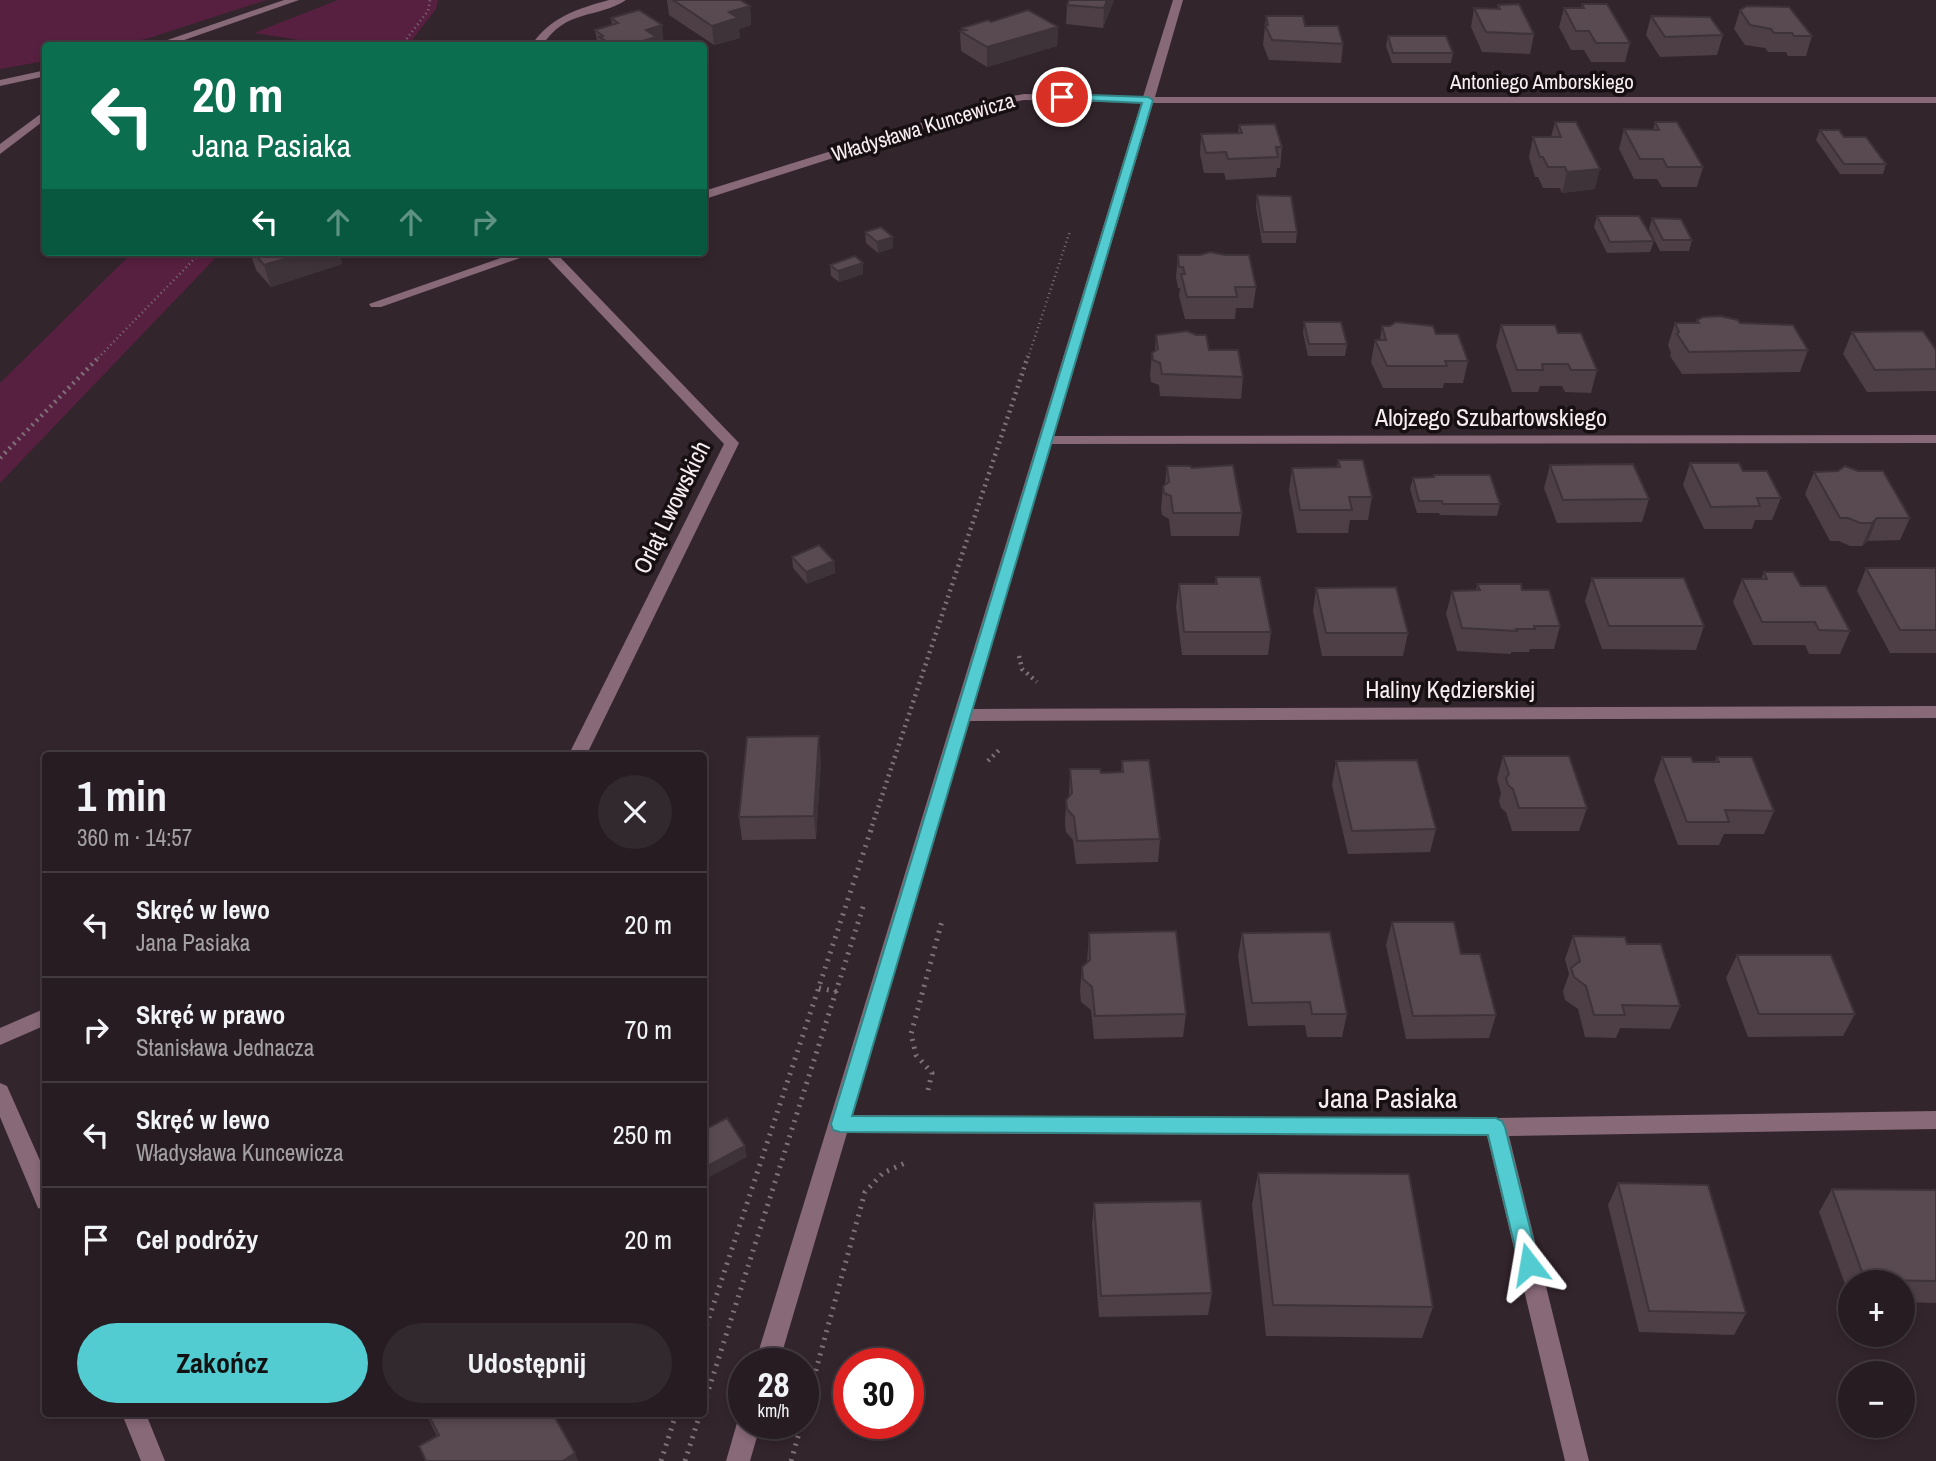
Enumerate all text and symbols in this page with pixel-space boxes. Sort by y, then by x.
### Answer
text: 20 m [192,61,284,127]
pin [1032,67,1092,127]
street label: Antoniego Amborskiego [1449,67,1634,96]
icon: left [77,70,168,161]
icon: arrive [1043,78,1081,116]
street label: Władysława Kuncewicza [828,85,1018,169]
text: Jana Pasiaka [192,124,351,167]
icon: left [246,203,284,241]
icon: ahead [319,203,357,241]
icon: ahead [392,203,430,241]
icon: right [465,203,503,241]
street label: Alojzego Szubartowskiego [1374,401,1607,433]
street label: Orląt Lwowskich [625,435,717,579]
street label: Haliny Kędzierskiej [1365,673,1535,705]
text: 1 min [77,768,167,824]
button: close [598,775,672,849]
text: 360 m · 14:57 [77,822,192,853]
text: Skręć w lewo [136,892,270,927]
icon: left [77,906,115,944]
text: 20 m [625,907,672,942]
text: Jana Pasiaka [136,927,250,958]
text: Skręć w prawo [136,997,285,1032]
icon: right [77,1011,115,1049]
text: 70 m [625,1012,672,1047]
text: Stanisława Jednacza [136,1032,314,1063]
street label: Jana Pasiaka [1318,1079,1458,1117]
text: Skręć w lewo [136,1102,270,1137]
icon: left [77,1116,115,1154]
text: 250 m [613,1117,672,1152]
text: Władysława Kuncewicza [136,1137,344,1168]
icon: arrive [77,1221,115,1259]
text: Cel podróży [136,1222,258,1257]
text: 20 m [625,1222,672,1257]
position arrow [1492,1227,1566,1301]
map controls [1838,1270,1915,1438]
button: + [1838,1270,1915,1347]
button: Zakończ [77,1323,368,1403]
button: Udostępnij [382,1323,672,1403]
speed limit sign: 30 [833,1348,924,1439]
text: 28 [758,1361,789,1408]
button: − [1838,1361,1915,1438]
text: km/h [758,1398,790,1423]

